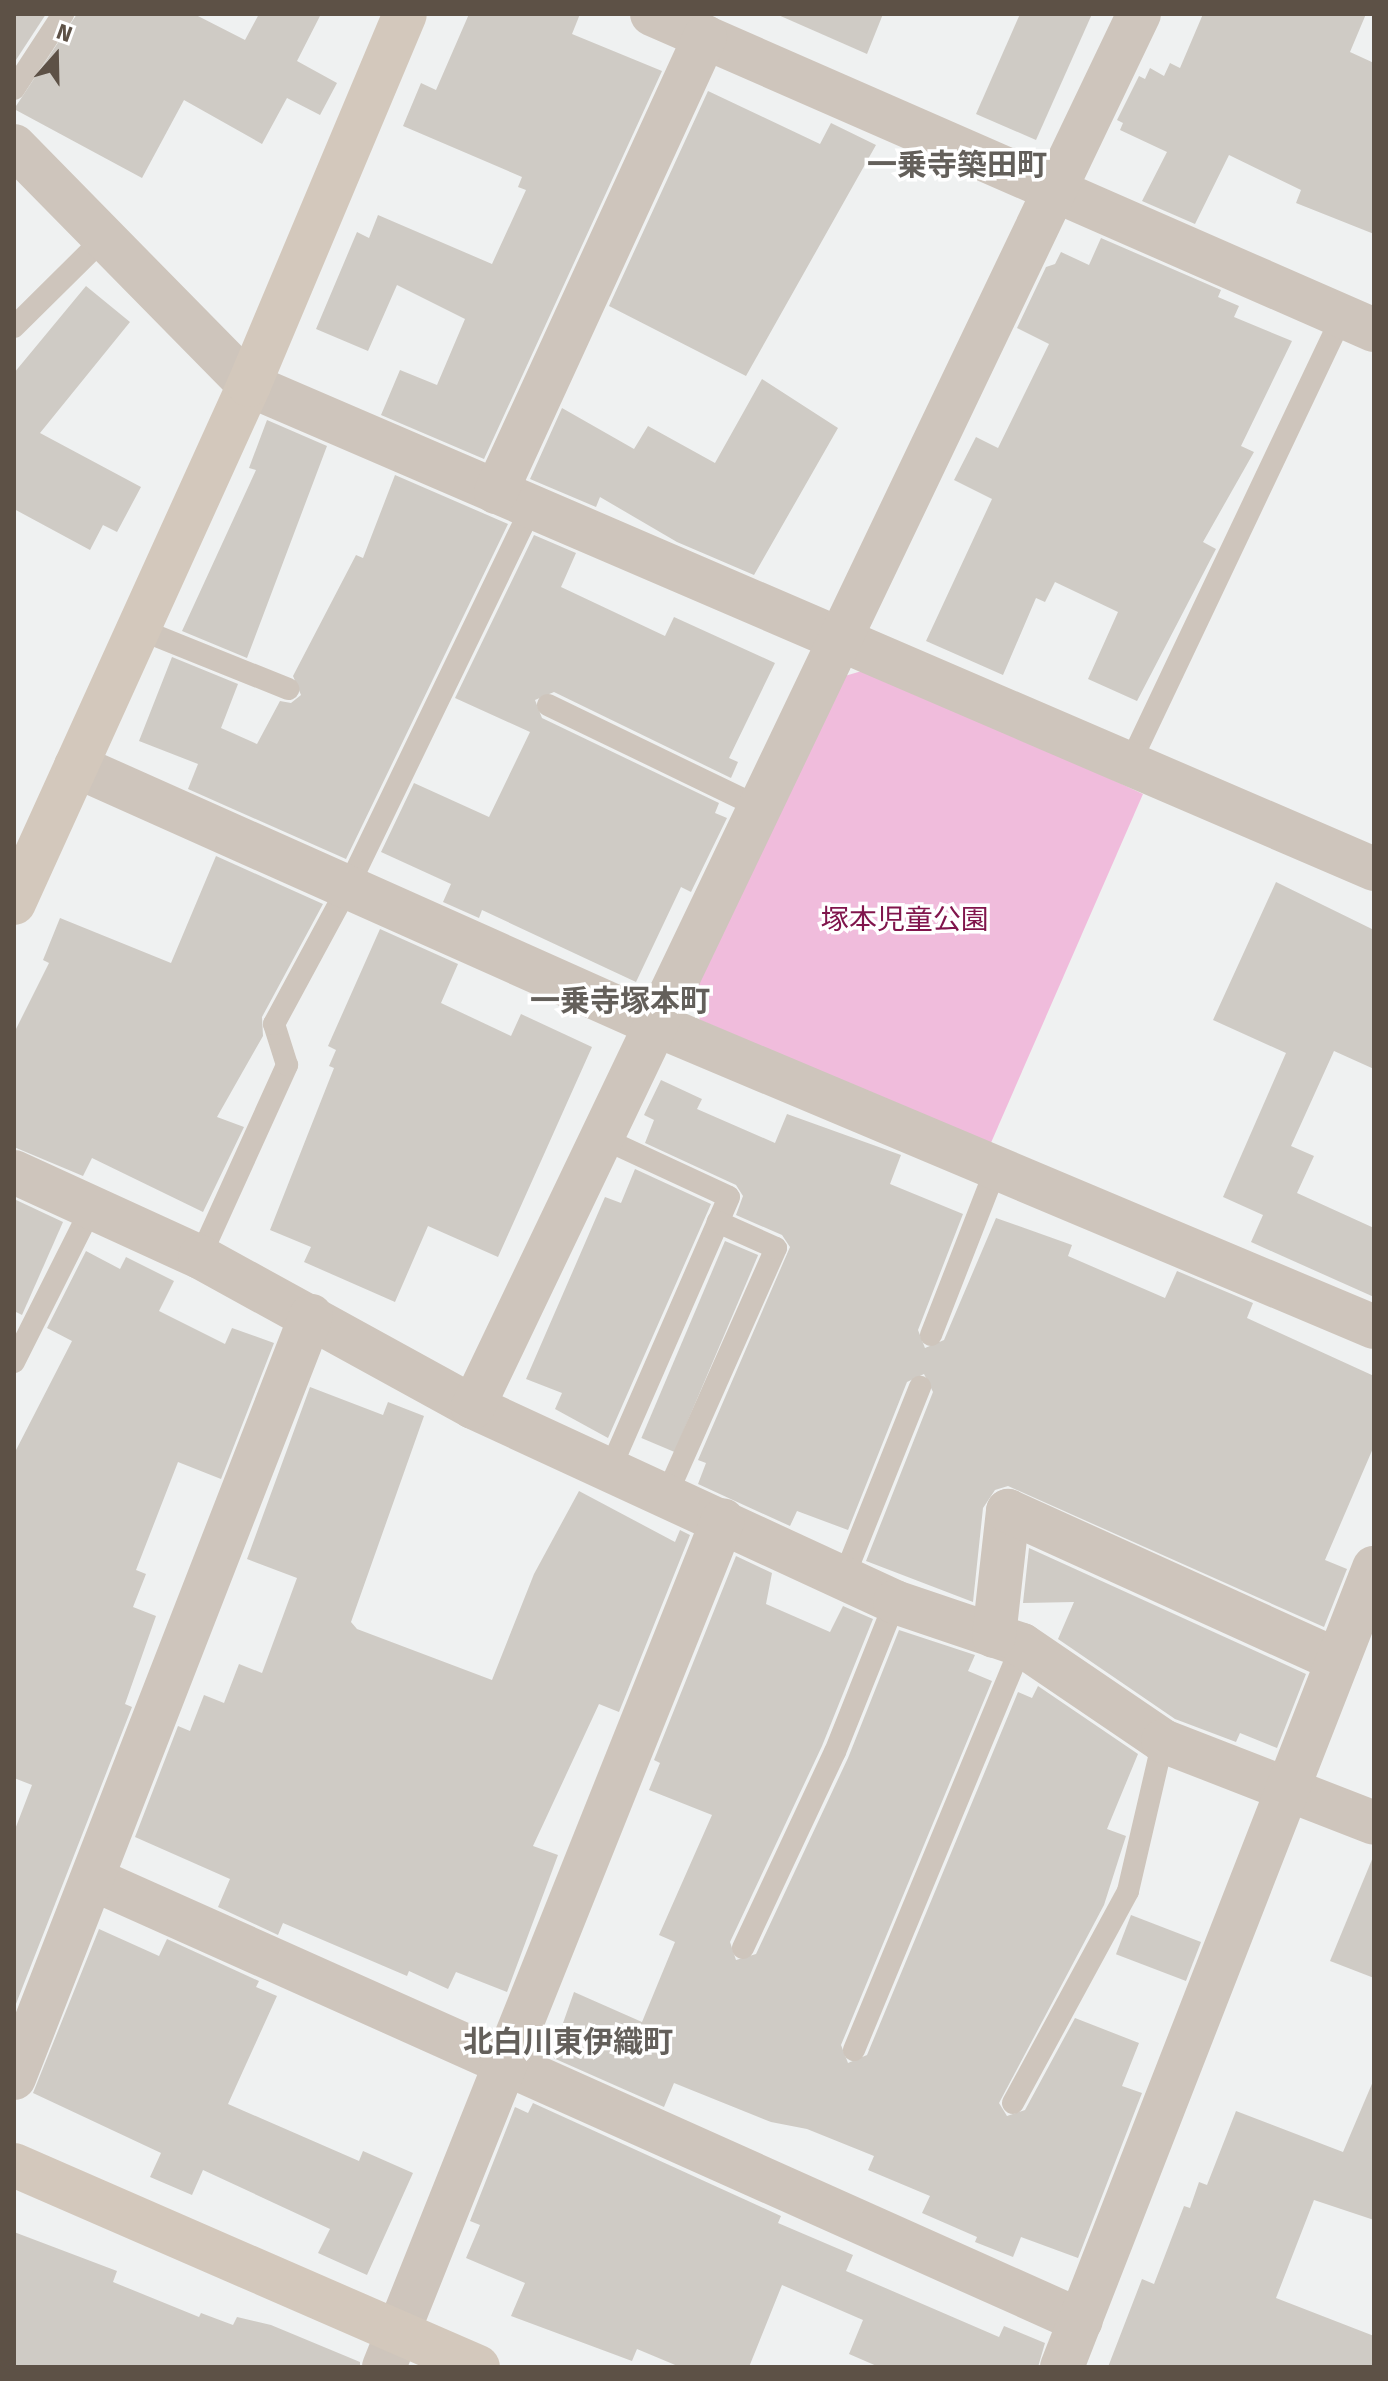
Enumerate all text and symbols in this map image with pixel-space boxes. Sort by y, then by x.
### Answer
north arrow [16,16,96,96]
text: N [53,18,76,48]
district label: 一乗寺築田町 [867,147,1047,183]
park label: 塚本児童公園 [821,903,989,937]
district label: 一乗寺塚本町 [530,983,710,1019]
district label: 北白川東伊織町 [463,2024,673,2060]

